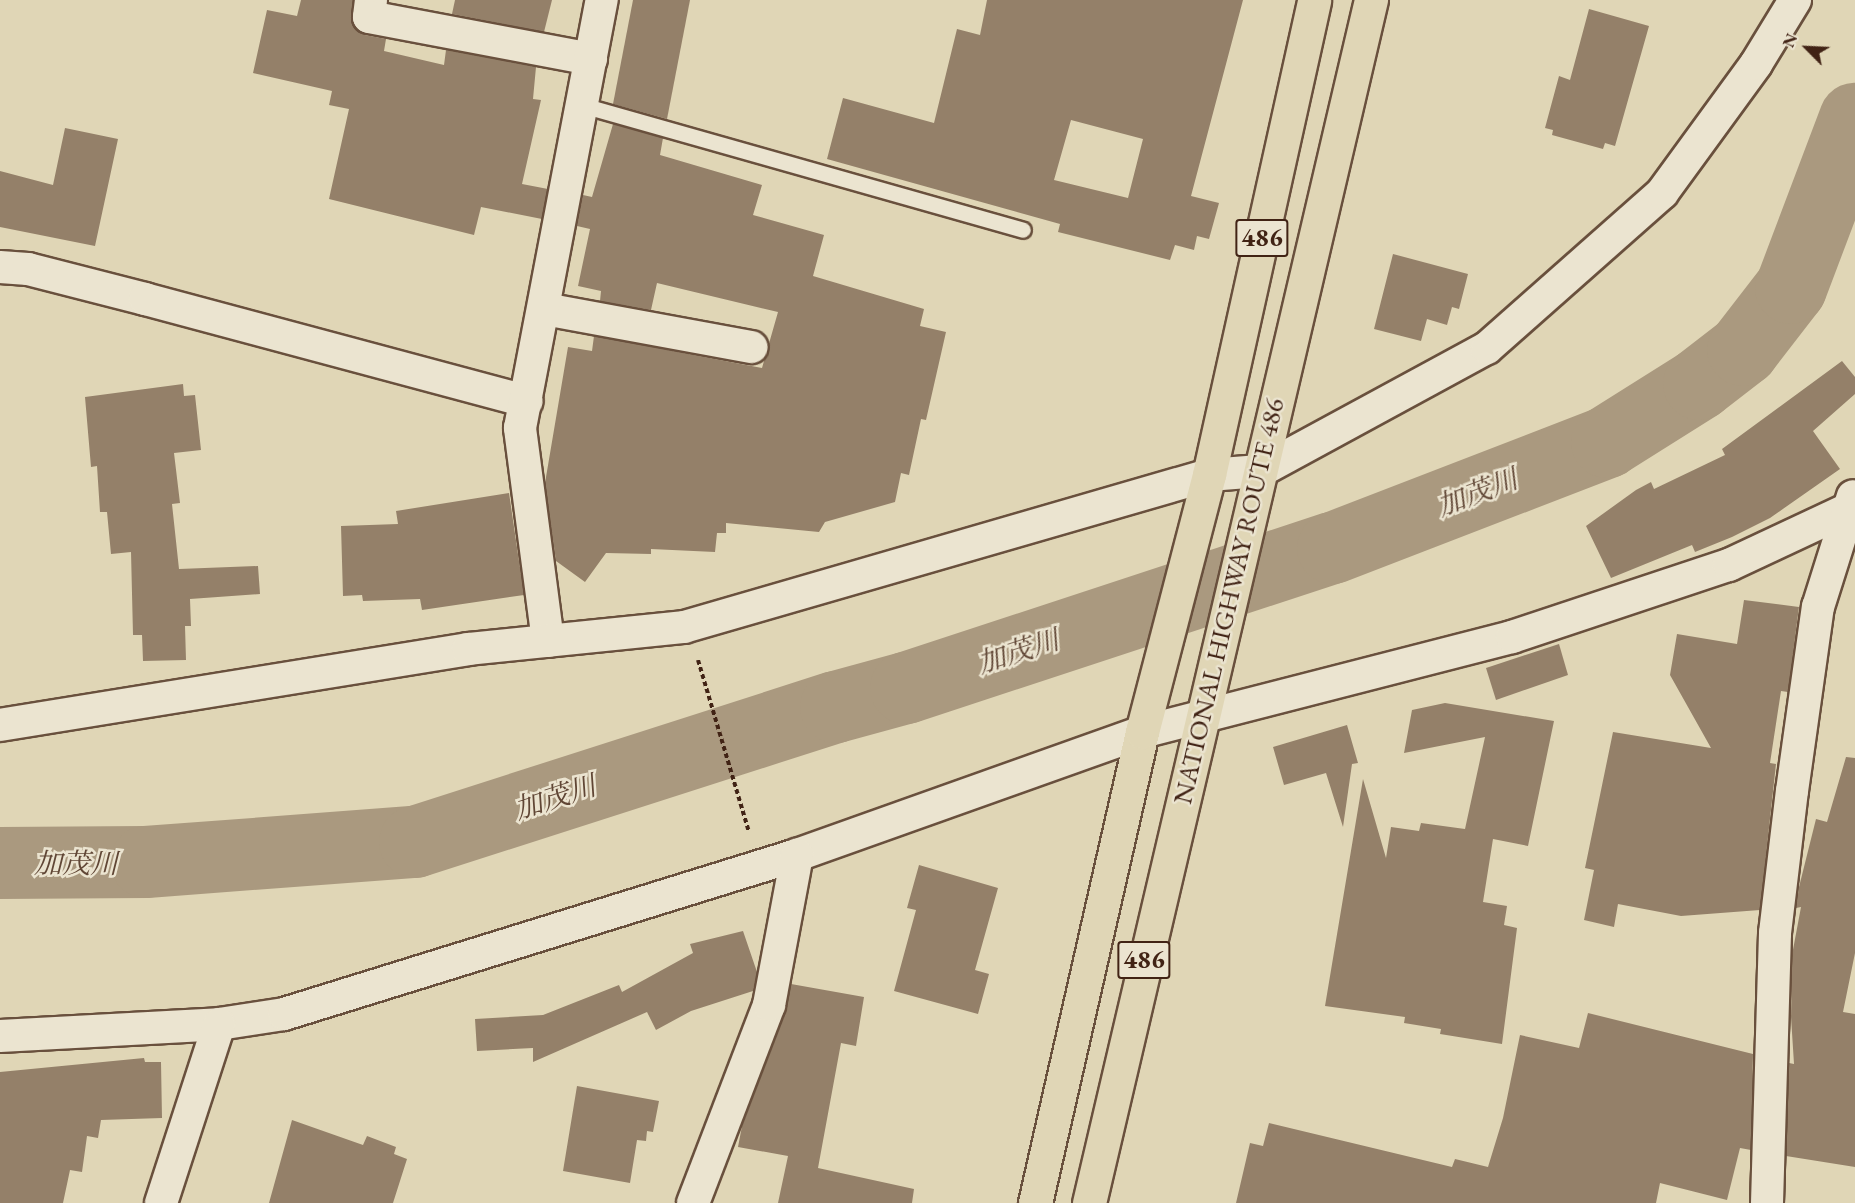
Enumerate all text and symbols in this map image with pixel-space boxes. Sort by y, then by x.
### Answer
north arrow [1777,18,1837,78]
text: N [1778,30,1802,51]
road number: 486 [1235,215,1289,261]
street label: NATIONAL HIGHWAY ROUTE 486 [1165,395,1291,807]
water label: 加茂川 [1432,461,1522,523]
water label: 加茂川 [973,622,1063,680]
water label: 加茂川 [510,768,600,826]
water label: 加茂川 [34,846,118,880]
road number: 486 [1117,937,1171,983]

